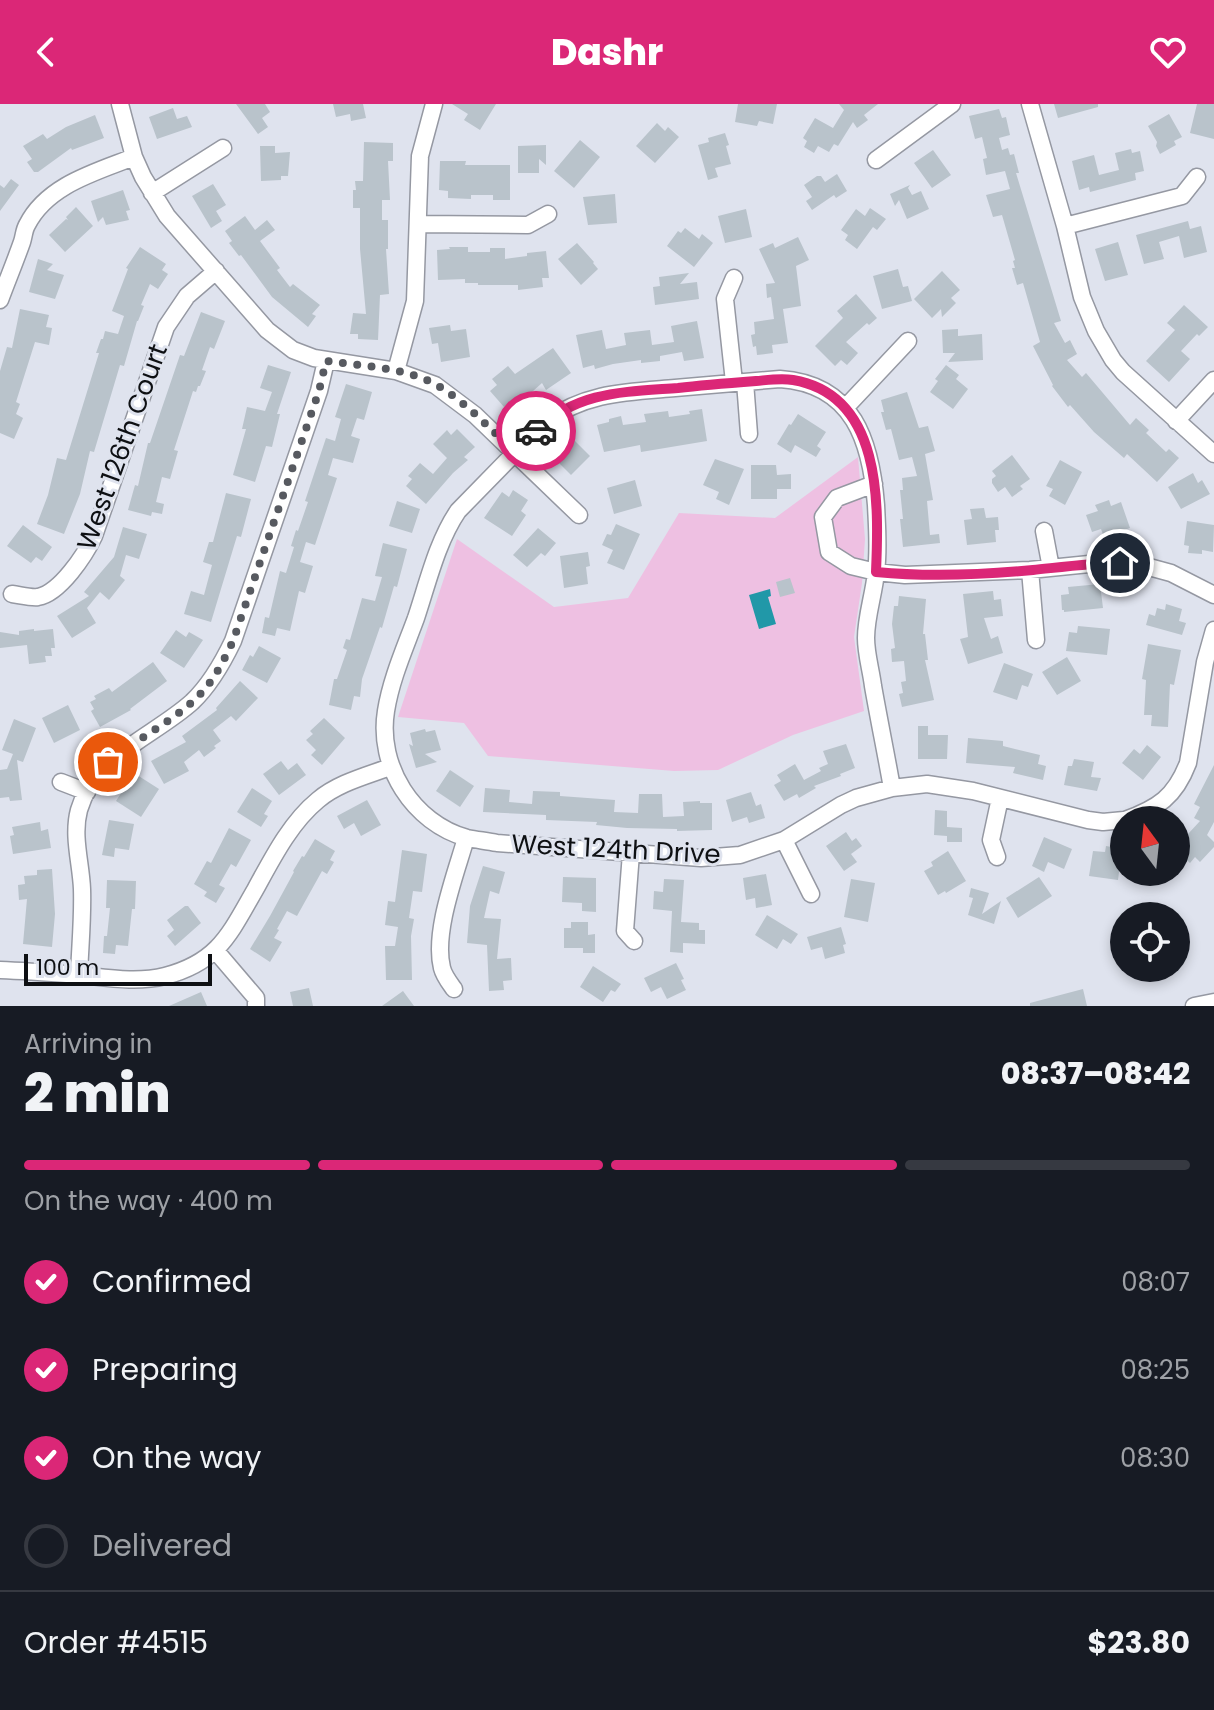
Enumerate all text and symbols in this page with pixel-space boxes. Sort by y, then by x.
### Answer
text: Dashr [551,27,663,78]
icon: back [24,30,68,74]
icon: heart [1146,30,1190,74]
street label: West 126th Court [68,339,176,555]
courier [496,391,576,471]
icon: car [514,409,558,453]
pin [1086,529,1154,597]
icon: home [1098,541,1142,585]
pin [74,728,142,796]
icon: bag [86,740,130,784]
north arrow [1110,806,1190,886]
map controls [1110,806,1190,982]
street label: West 124th Drive [511,826,721,872]
button: locate [1110,902,1190,982]
scale bar [24,950,212,986]
text: 100 m [36,952,99,983]
text: Arriving in [24,1026,153,1062]
text: 08:37–08:42 [1001,1052,1190,1095]
text: 2 min [24,1057,171,1130]
text: On the way · 400 m [24,1183,273,1219]
icon: check [24,1260,68,1304]
text: Confirmed [92,1260,252,1303]
text: 08:07 [1121,1264,1190,1300]
icon: check [24,1348,68,1392]
text: Preparing [92,1348,238,1391]
text: 08:25 [1120,1352,1190,1388]
icon: check [24,1436,68,1480]
text: On the way [92,1436,261,1479]
text: 08:30 [1120,1440,1190,1476]
text: Delivered [92,1524,232,1567]
text: Order #4515 [24,1621,208,1664]
text: $23.80 [1088,1621,1190,1664]

